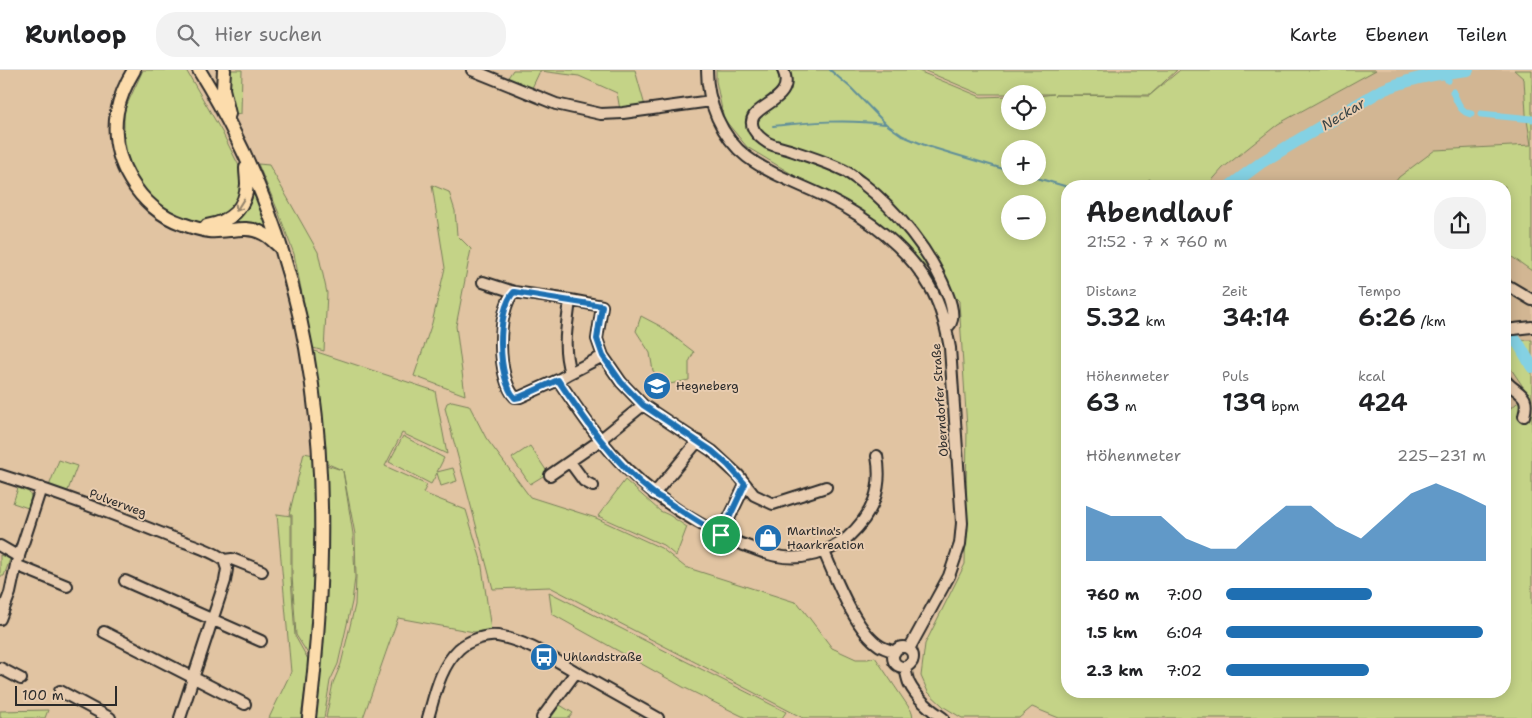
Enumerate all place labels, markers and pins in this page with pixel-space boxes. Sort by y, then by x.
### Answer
school or university icon: Hegneberg [642,371,672,401]
place label: Hegneberg [676,378,739,394]
pin [700,514,742,556]
shop icon: Martina's Haarkreation [753,523,783,553]
place label: Martina's Haarkreation [787,523,864,553]
bus stop icon: Uhlandstraße [529,642,559,672]
place label: Uhlandstraße [563,649,642,665]

